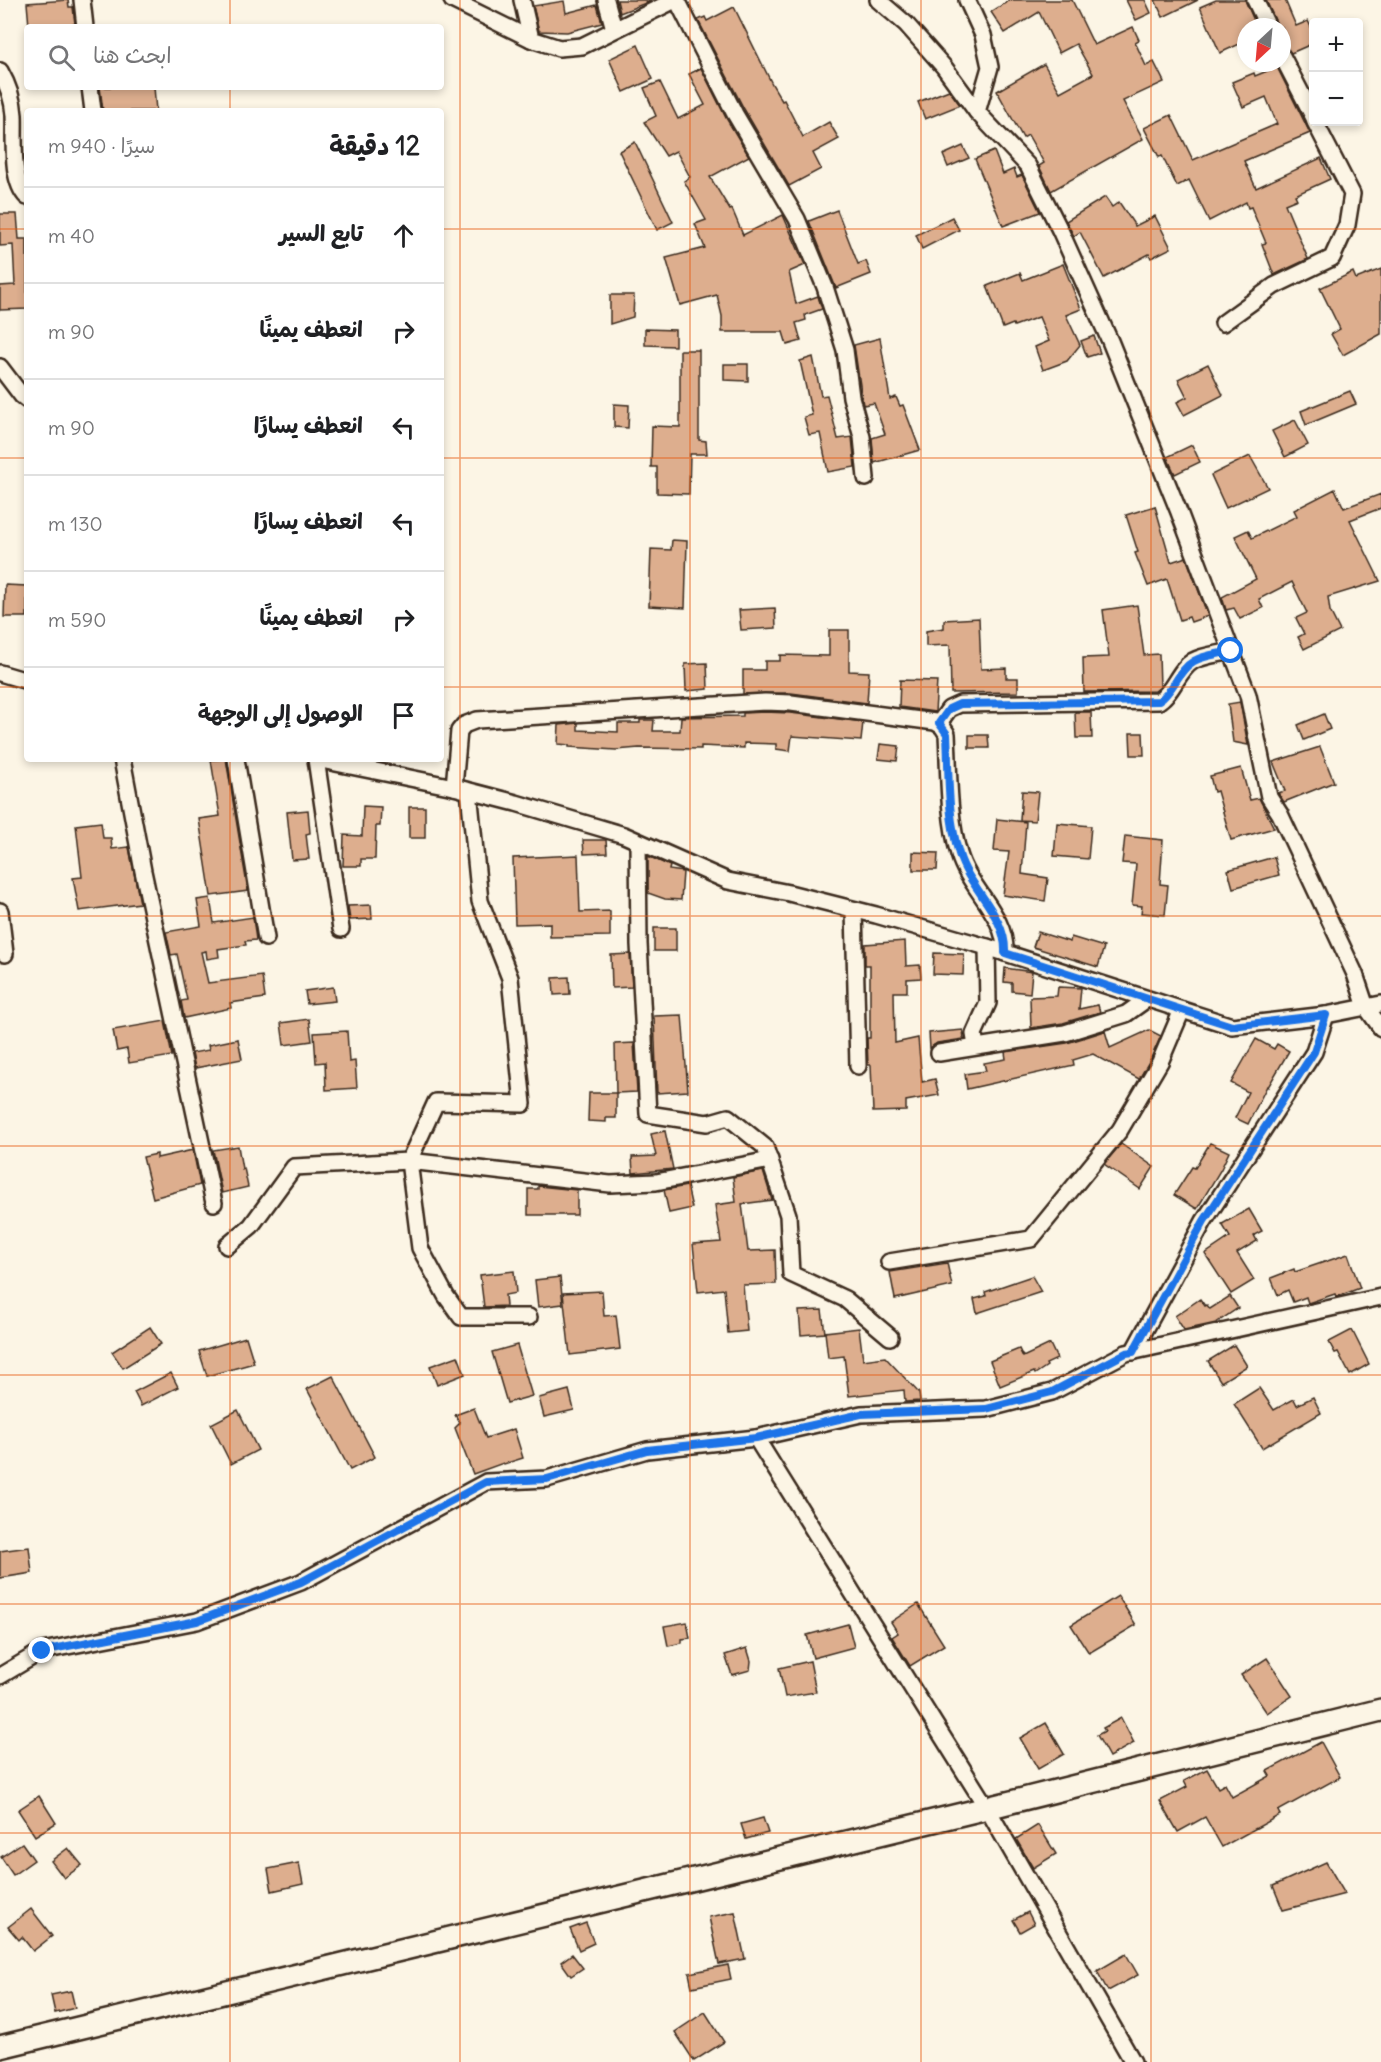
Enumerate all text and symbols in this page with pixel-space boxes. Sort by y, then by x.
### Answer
north arrow [1237,18,1291,72]
map controls [1309,18,1363,126]
button: + [1309,18,1363,72]
search box [24,24,444,90]
icon: search [45,41,78,74]
text: ابحث هنا [93,41,172,69]
button: − [1309,72,1363,126]
text: 12 دقيقة [329,129,420,162]
text: سيرًا · 940 m [48,133,155,158]
text: تابع السير [279,219,363,247]
icon: ahead [387,219,420,252]
text: 40 m [48,223,95,248]
text: انعطف يمينًا [260,315,363,343]
icon: right [387,315,420,348]
text: 90 m [48,319,95,344]
text: انعطف يسارًا [254,411,363,439]
icon: left [387,411,420,444]
text: 90 m [48,415,95,440]
text: انعطف يسارًا [254,507,363,535]
icon: left [387,507,420,540]
text: 130 m [48,511,103,536]
text: انعطف يمينًا [260,603,363,631]
icon: right [387,603,420,636]
text: 590 m [48,607,106,632]
route start [1217,637,1243,663]
text: الوصول إلى الوجهة [198,699,363,727]
icon: arrive [387,699,420,732]
route end [28,1637,54,1663]

